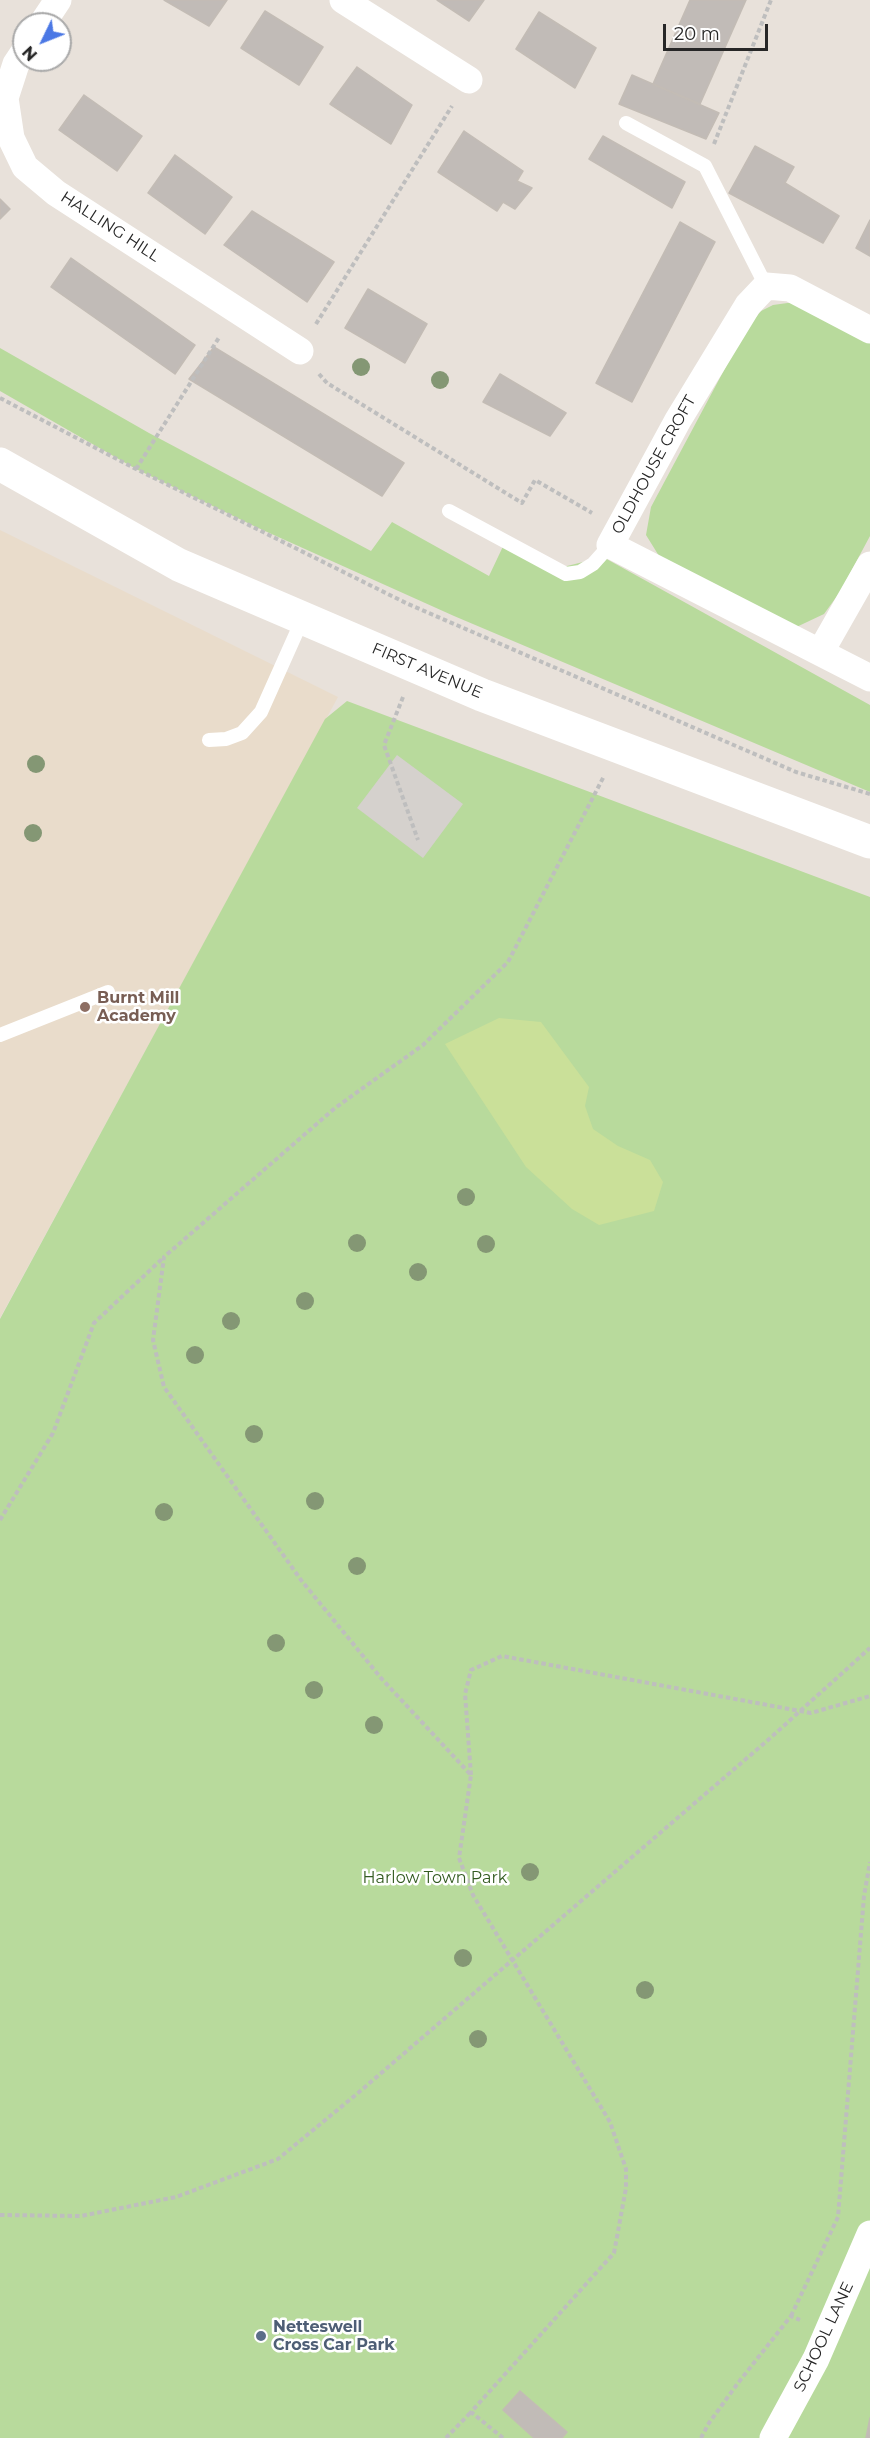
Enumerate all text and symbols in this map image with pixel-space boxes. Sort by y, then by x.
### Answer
north arrow [12,12,72,72]
scale bar [666,12,771,50]
text: 20 m [674,23,720,45]
text: N [19,42,41,64]
street label: HALLING HILL [57,188,163,266]
street label: OLDHOUSE CROFT [608,392,700,538]
street label: FIRST AVENUE [369,639,485,703]
place label: Burnt Mill Academy [97,988,179,1026]
marker: Burnt Mill Academy [78,1000,92,1014]
park label: Harlow Town Park [363,1868,507,1888]
street label: SCHOOL LANE [790,2279,858,2395]
place label: Netteswell Cross Car Park [273,2317,395,2355]
marker: Netteswell Cross Car Park [254,2329,268,2343]

